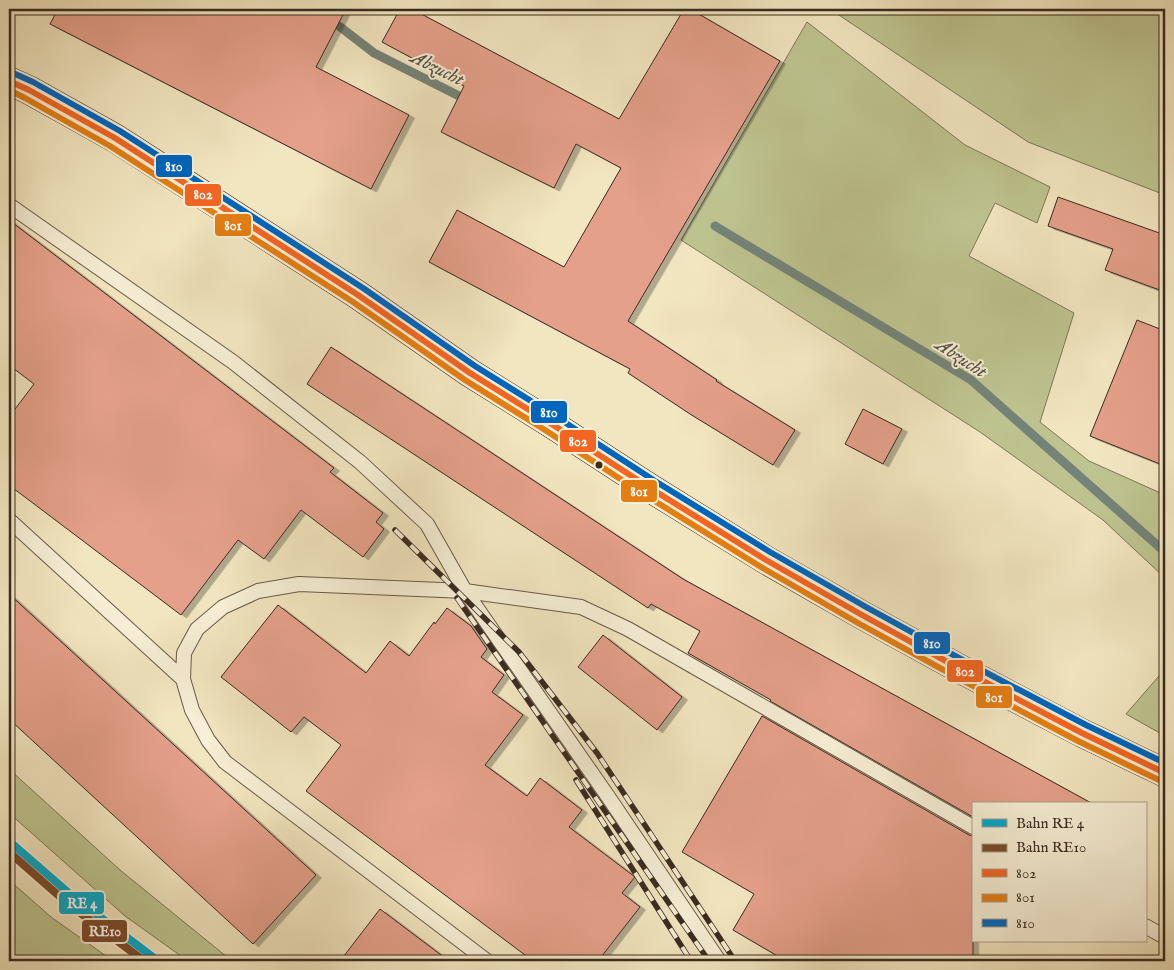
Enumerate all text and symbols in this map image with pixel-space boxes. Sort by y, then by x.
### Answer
water label: Abzucht [405,45,468,92]
line badge: 810 [155,154,193,178]
text: 810 [165,158,183,176]
line badge: 802 [184,183,222,207]
text: 802 [194,186,213,204]
line badge: 801 [214,213,252,237]
text: 801 [224,217,242,235]
water label: Abzucht [929,332,992,385]
line badge: 810 [530,400,568,424]
text: 810 [540,404,558,422]
line badge: 802 [559,429,597,453]
text: 802 [569,433,588,451]
unlabelled marker [594,460,604,470]
line badge: 801 [620,479,658,503]
text: 801 [630,483,648,501]
line badge: 810 [913,631,951,655]
text: 810 [923,635,941,653]
line badge: 802 [946,659,984,683]
text: 802 [956,663,975,681]
line badge: 801 [975,685,1013,709]
text: 801 [985,689,1003,707]
legend [972,802,1146,942]
text: Bahn RE 4 [1016,814,1085,833]
text: Bahn RE10 [1016,838,1086,857]
text: 802 [1016,864,1036,883]
text: 801 [1016,888,1035,907]
line badge: RE 4 [58,891,105,915]
text: RE 4 [67,895,98,913]
text: 810 [1016,914,1035,933]
line badge: RE10 [81,919,128,943]
text: RE10 [89,923,121,941]

